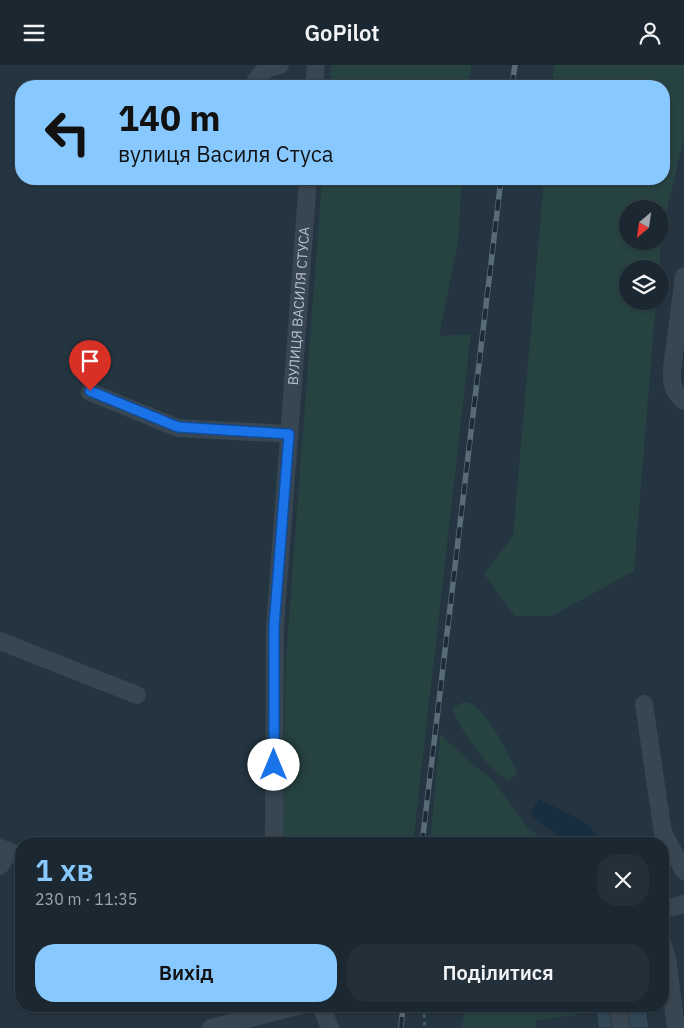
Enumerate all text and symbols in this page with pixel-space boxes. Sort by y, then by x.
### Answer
text: GoPilot [304,18,380,47]
icon: menu [20,19,48,47]
icon: person [636,19,664,47]
text: 140 m [118,95,221,141]
icon: left [35,100,100,165]
text: вулиця Василя Стуса [118,139,333,168]
north arrow [619,200,669,250]
map controls [619,200,669,310]
street label: ВУЛИЦЯ ВАСИЛЯ СТУСА [284,226,313,386]
button: layers [619,260,669,310]
pin [69,340,111,391]
icon: arrive [76,347,104,375]
position arrow [247,738,299,790]
text: 1 хв [35,850,94,889]
button: close [597,854,649,906]
text: 230 m · 11:35 [35,889,137,909]
button: Вихід [35,944,337,1002]
button: Поділитися [347,944,649,1002]

